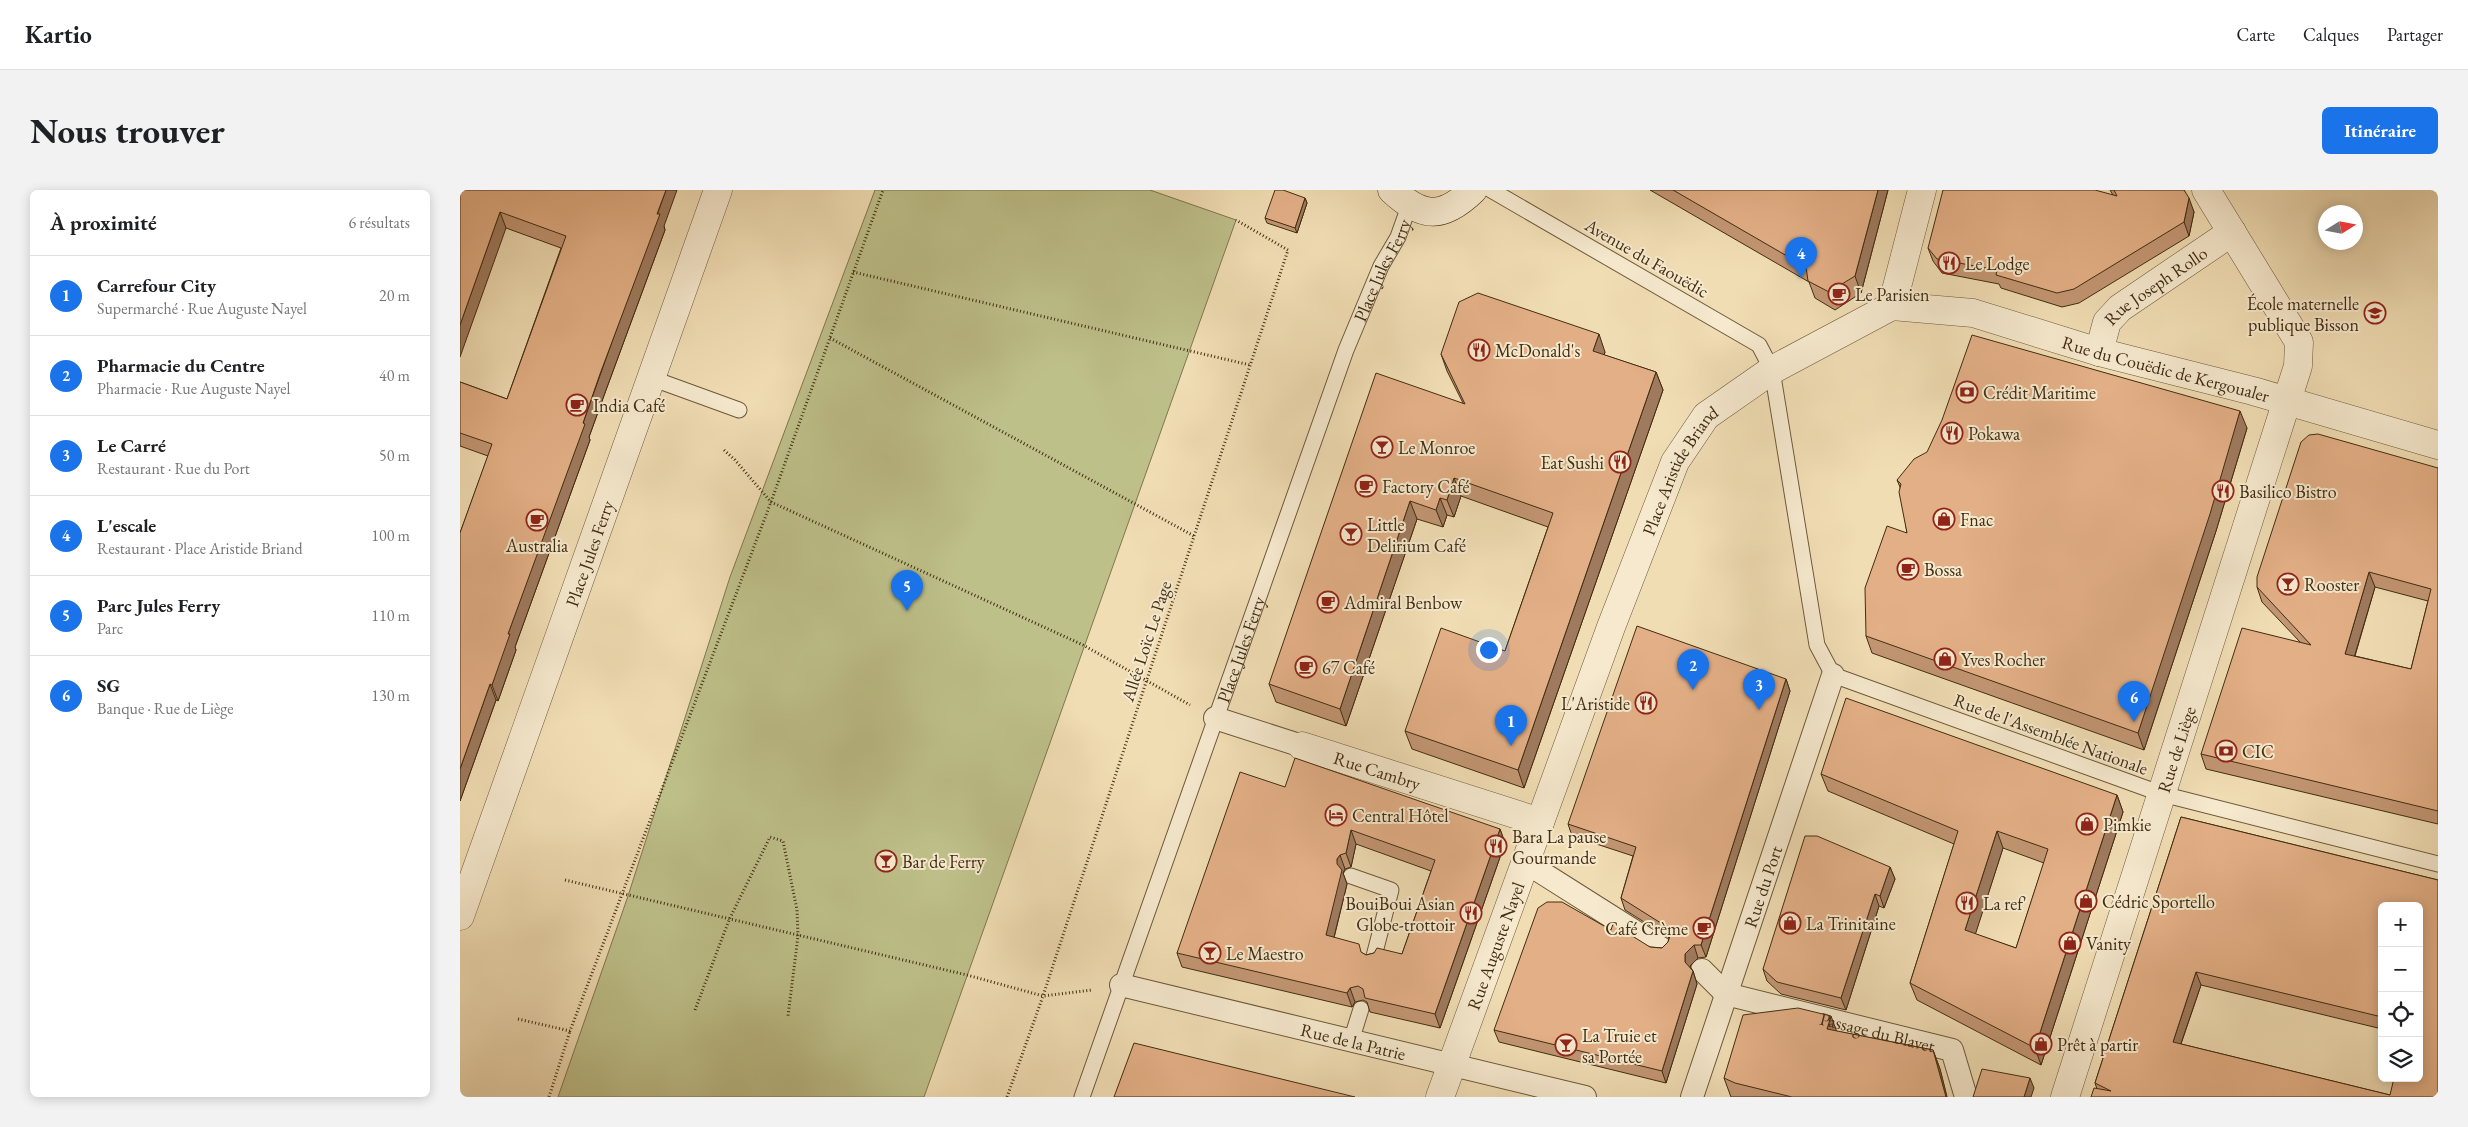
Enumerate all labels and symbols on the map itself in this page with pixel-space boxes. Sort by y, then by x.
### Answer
north arrow [2318,205,2363,250]
street label: Avenue du Faouëdic [1580,213,1713,303]
street label: Place Jules Ferry [1348,215,1415,325]
pin: 4 [1785,237,1817,278]
street label: Rue Joseph Rollo [2099,241,2212,330]
restaurant icon: Le Lodge [1937,251,1961,275]
place label: Le Lodge [1965,252,2030,275]
cafe icon: Le Parisien [1827,282,1851,306]
place label: Le Parisien [1855,283,1930,306]
place label: École maternelle publique Bisson [2247,292,2359,336]
school or university icon: École maternelle publique Bisson [2363,301,2387,325]
street label: Rue du Couëdic de Kergoualer [2059,330,2272,407]
restaurant icon: McDonald's [1467,338,1491,362]
place label: McDonald's [1495,339,1580,362]
bank icon: Crédit Maritime [1955,380,1979,404]
place label: Crédit Maritime [1983,381,2096,404]
cafe icon: India Café [565,393,589,417]
place label: India Café [593,394,665,417]
street label: Place Aristide Briand [1636,399,1723,538]
restaurant icon: Pokawa [1940,421,1964,445]
place label: Pokawa [1968,422,2021,445]
bar icon: Le Monroe [1370,435,1394,459]
place label: Le Monroe [1398,436,1475,459]
restaurant icon: Eat Sushi [1608,450,1632,474]
place label: Eat Sushi [1541,451,1605,474]
cafe icon: Factory Café [1354,474,1378,498]
place label: Factory Café [1382,475,1470,498]
restaurant icon: Basilico Bistro [2211,479,2235,503]
place label: Basilico Bistro [2239,480,2337,503]
street label: Place Jules Ferry [559,497,618,609]
shop icon: Fnac [1932,507,1956,531]
cafe icon: Australia [525,508,549,532]
place label: Fnac [1960,508,1993,531]
place label: Little Delirium Café [1367,513,1466,557]
bar icon: Little Delirium Café [1339,522,1363,546]
place label: Australia [505,534,569,557]
cafe icon: Bossa [1896,557,1920,581]
place label: Bossa [1924,558,1963,581]
pin: 5 [891,570,923,611]
bar icon: Rooster [2276,572,2300,596]
place label: Rooster [2304,573,2359,596]
street label: Allée Loïc Le Page [1115,578,1176,705]
cafe icon: Admiral Benbow [1316,590,1340,614]
place label: Admiral Benbow [1343,591,1463,614]
street label: Place Jules Ferry [1211,593,1270,705]
your location [1476,637,1502,663]
shop icon: Yves Rocher [1933,647,1957,671]
place label: Yves Rocher [1961,648,2045,671]
pin: 2 [1677,649,1709,690]
cafe icon: 67 Café [1294,655,1318,679]
place label: 67 Café [1322,656,1375,679]
pin: 3 [1743,669,1775,710]
pin: 6 [2118,681,2150,722]
street label: Rue de l'Assemblée Nationale [1951,688,2151,780]
restaurant icon: L'Aristide [1634,691,1658,715]
place label: L'Aristide [1561,692,1630,715]
street label: Rue de Liège [2151,703,2200,795]
pin: 1 [1495,705,1527,746]
bank icon: CIC [2214,739,2238,763]
place label: CIC [2242,740,2274,763]
street label: Rue Cambry [1331,745,1424,795]
hotel icon: Central Hôtel [1324,803,1348,827]
place label: Central Hôtel [1352,804,1449,827]
shop icon: Pimkie [2075,812,2099,836]
place label: Pimkie [2103,813,2151,836]
place label: Bara La pause Gourmande [1512,825,1606,869]
restaurant icon: Bara La pause Gourmande [1484,834,1508,858]
street label: Rue du Port [1738,842,1787,930]
bar icon: Bar de Ferry [874,849,898,873]
place label: Bar de Ferry [902,850,985,873]
street label: Rue Auguste Nayel [1461,879,1529,1013]
shop icon: Cédric Sportello [2074,889,2098,913]
place label: Cédric Sportello [2102,890,2215,913]
restaurant icon: La ref' [1955,891,1979,915]
place label: BouiBoui Asian Globe-trottoir [1345,892,1455,936]
place label: La ref' [1983,892,2027,915]
restaurant icon: BouiBoui Asian Globe-trottoir [1459,901,1483,925]
shop icon: La Trinitaine [1778,911,1802,935]
place label: La Trinitaine [1806,912,1896,935]
cafe icon: Café Crème [1692,916,1716,940]
place label: Café Crème [1605,917,1688,940]
shop icon: Vanity [2058,931,2082,955]
place label: Vanity [2086,932,2131,955]
bar icon: Le Maestro [1198,941,1222,965]
place label: Le Maestro [1226,942,1304,965]
street label: Passage du Blavet [1818,1006,1938,1057]
street label: Rue de la Patrie [1299,1017,1408,1065]
place label: La Truie et sa Portée [1582,1024,1657,1068]
shop icon: Prêt à partir [2029,1032,2053,1056]
bar icon: La Truie et sa Portée [1554,1033,1578,1057]
place label: Prêt à partir [2057,1033,2138,1056]

